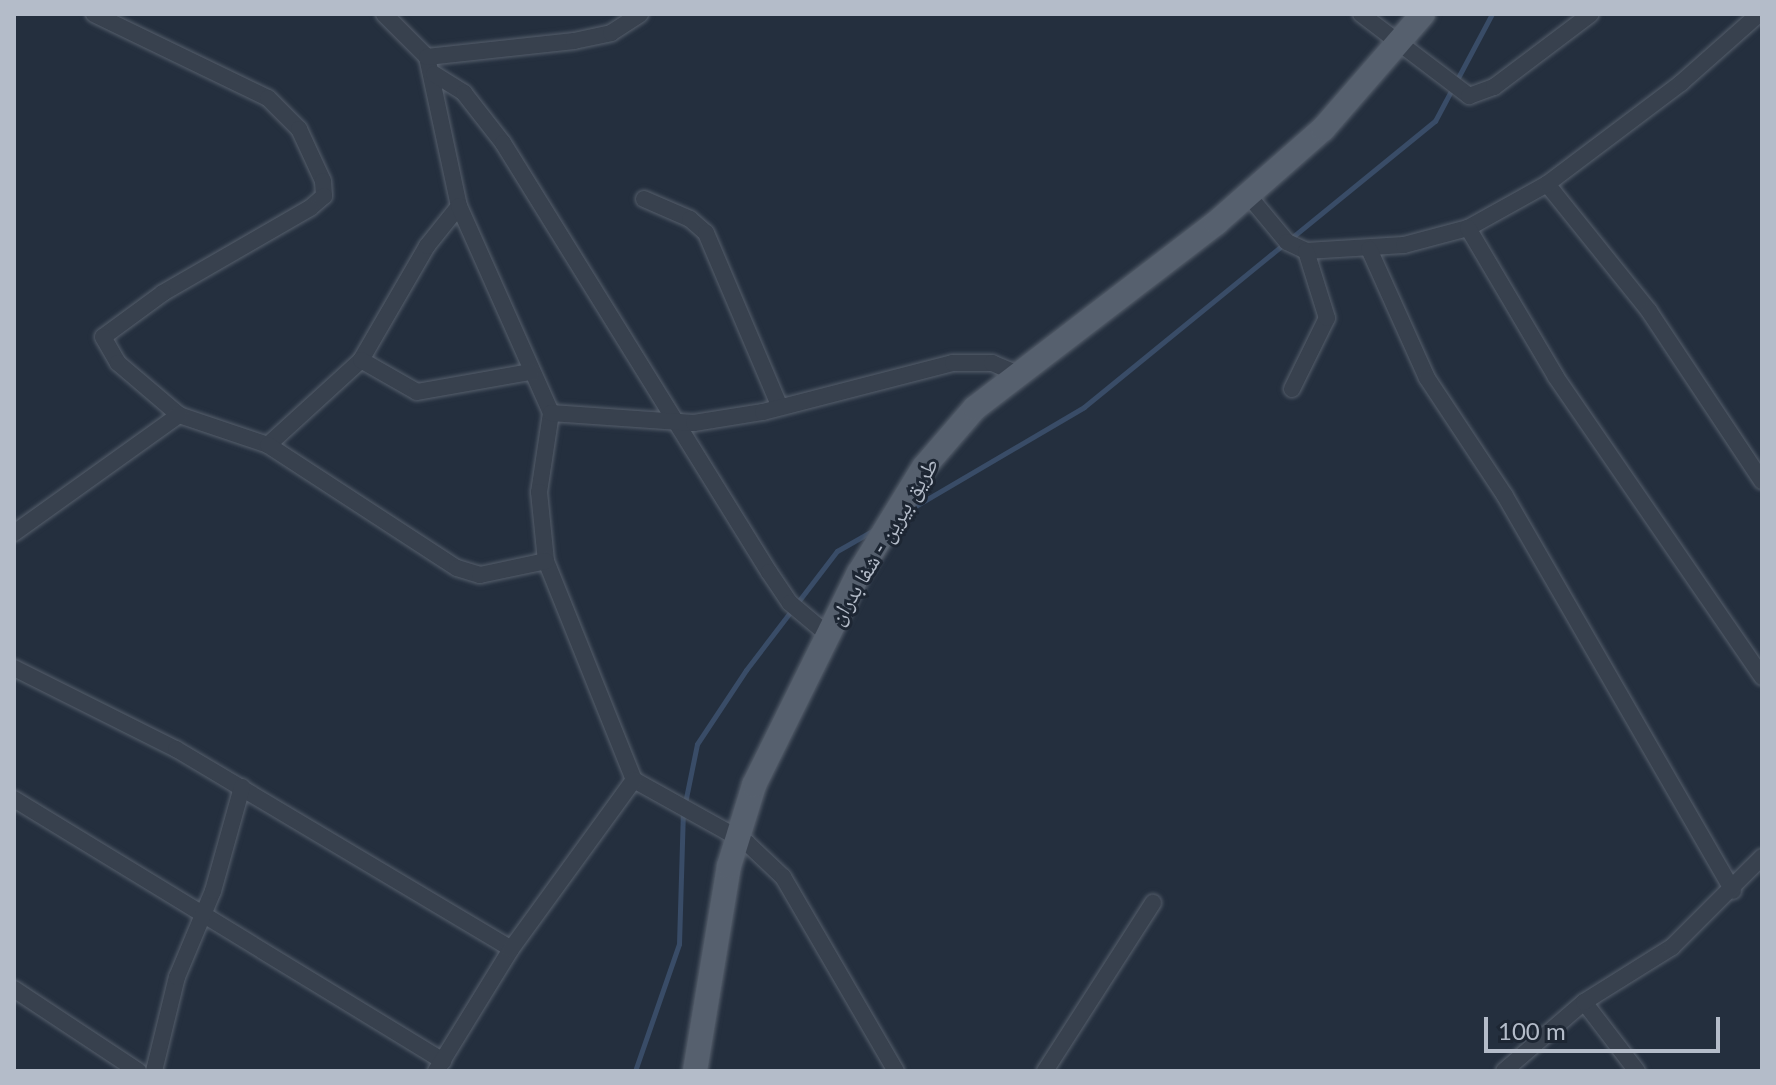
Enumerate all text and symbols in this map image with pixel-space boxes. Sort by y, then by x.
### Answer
street label: طريق بيرين - شفا بدران [823,452,943,630]
scale bar [1488,1001,1724,1051]
text: 100 m [1498,1016,1566,1045]

